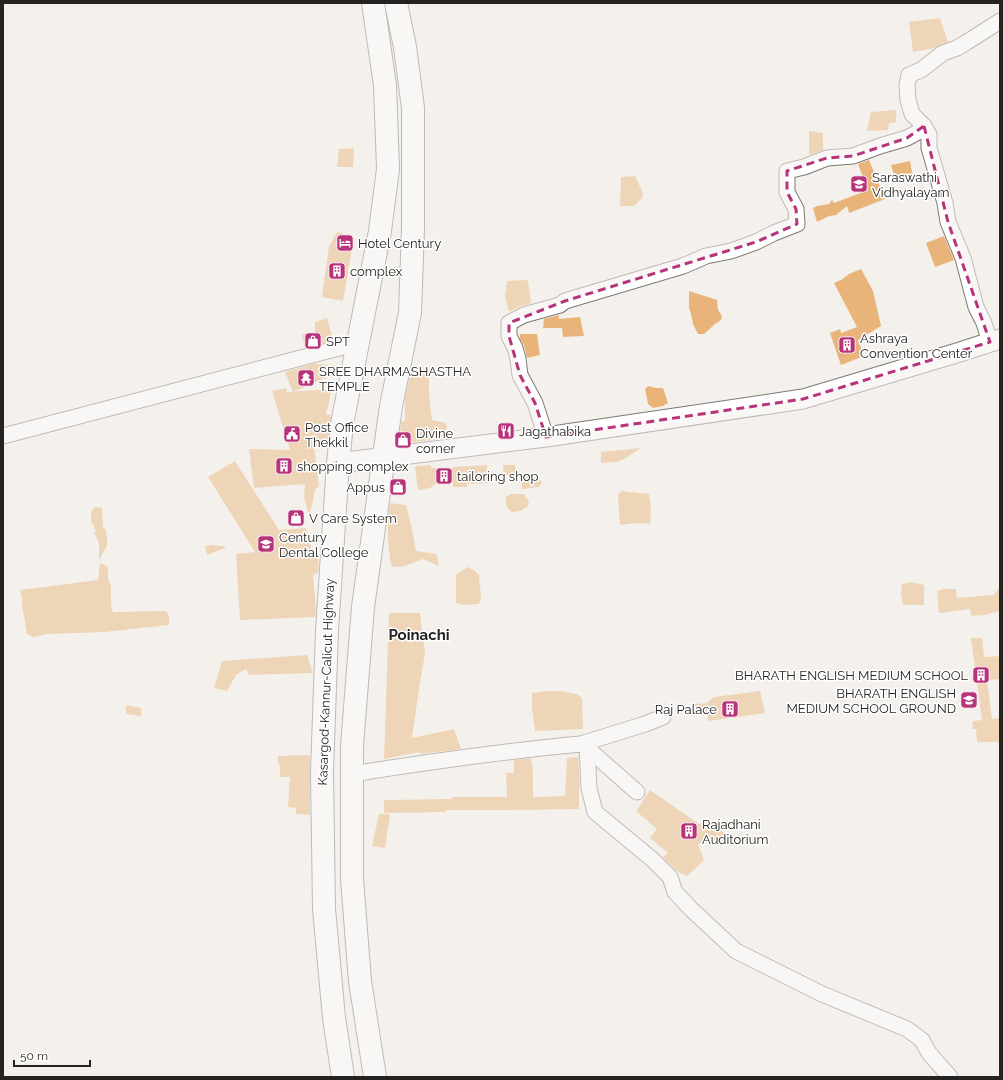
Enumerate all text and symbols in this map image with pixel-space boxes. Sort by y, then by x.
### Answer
place label: Saraswathi Vidhyalayam [872,170,949,200]
school or university icon: Saraswathi Vidhyalayam [849,174,869,194]
hotel icon: Hotel Century [335,233,355,253]
place label: Hotel Century [358,236,441,251]
building icon: complex [327,261,347,281]
place label: complex [350,264,403,279]
shop icon: SPT [303,331,323,351]
place label: Ashraya Convention Center [860,331,973,361]
place label: SPT [326,334,350,349]
building icon: Ashraya Convention Center [837,335,857,355]
place label: SREE DHARMASHASTHA TEMPLE [319,364,471,394]
temple icon: SREE DHARMASHASTHA TEMPLE [296,368,316,388]
place label: Post Office Thekkil [305,420,369,450]
restaurant icon: Jagathabika [496,421,516,441]
public building icon: Post Office Thekkil [282,424,302,444]
place label: Jagathabika [519,424,591,439]
place label: Divine corner [416,426,456,456]
shop icon: Divine corner [393,430,413,450]
building icon: shopping complex [274,456,294,476]
place label: shopping complex [297,459,409,474]
building icon: tailoring shop [434,466,454,486]
place label: tailoring shop [457,469,538,484]
shop icon: Appus [388,477,408,497]
place label: Appus [346,480,385,495]
shop icon: V Care System [286,508,306,528]
place label: V Care System [309,511,397,526]
place label: Century Dental College [279,530,369,560]
school or university icon: Century Dental College [256,534,276,554]
street label: Kasargod-Kannur-Calicut Highway [315,578,337,786]
district label: Poinachi [388,626,450,644]
building icon: BHARATH ENGLISH MEDIUM SCHOOL [971,665,991,685]
place label: BHARATH ENGLISH MEDIUM SCHOOL [735,668,968,683]
place label: BHARATH ENGLISH MEDIUM SCHOOL GROUND [786,686,956,716]
school or university icon: BHARATH ENGLISH MEDIUM SCHOOL GROUND [959,690,979,710]
building icon: Raj Palace [720,699,740,719]
place label: Raj Palace [655,702,717,717]
place label: Rajadhani Auditorium [702,817,768,847]
building icon: Rajadhani Auditorium [679,821,699,841]
scale bar [14,1042,90,1068]
text: 50 m [20,1049,48,1063]

